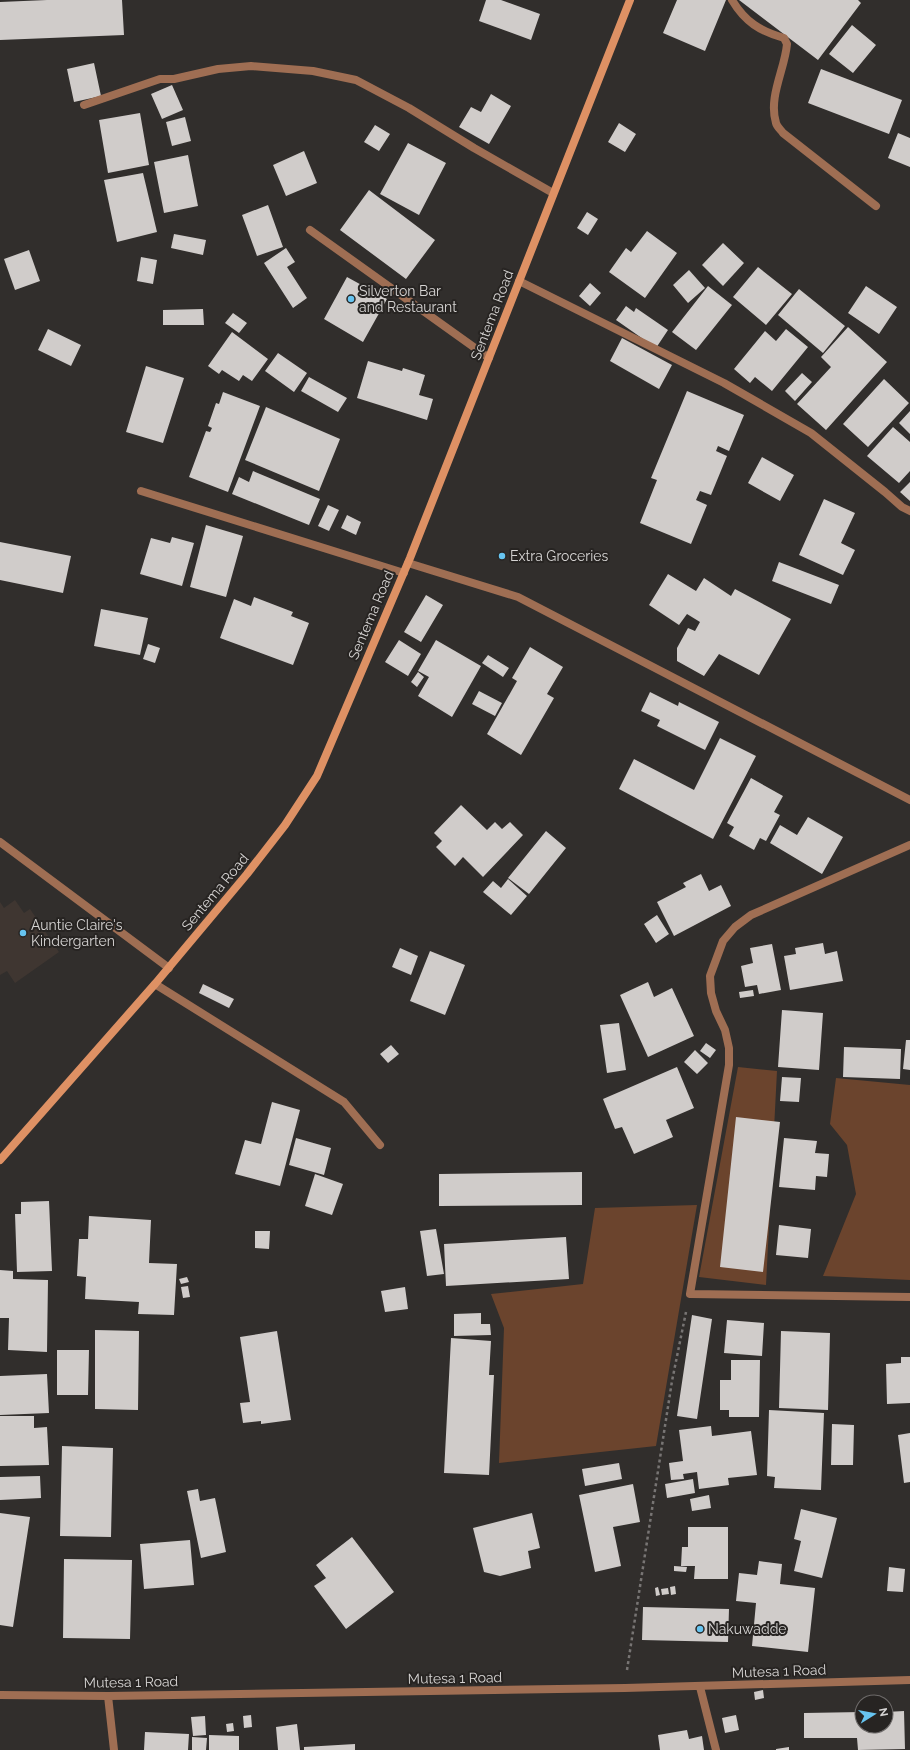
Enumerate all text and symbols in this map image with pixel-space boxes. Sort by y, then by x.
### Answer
street label: Sentema Road [467,268,517,362]
place label: Silverton Bar and Restaurant [359,283,457,315]
marker: Silverton Bar and Restaurant [346,294,356,304]
place label: Extra Groceries [510,548,608,564]
marker: Extra Groceries [497,551,507,561]
street label: Sentema Road [345,568,397,662]
street label: Sentema Road [178,850,252,934]
place label: Auntie Claire's Kindergarten [31,917,123,949]
marker: Auntie Claire's Kindergarten [18,928,28,938]
place label: Nakuwadde [708,1621,787,1637]
marker: Nakuwadde [695,1624,705,1634]
street label: Mutesa 1 Road [732,1661,826,1681]
street label: Mutesa 1 Road [408,1669,502,1687]
street label: Mutesa 1 Road [84,1673,178,1691]
north arrow [854,1694,894,1734]
text: N [876,1707,891,1718]

